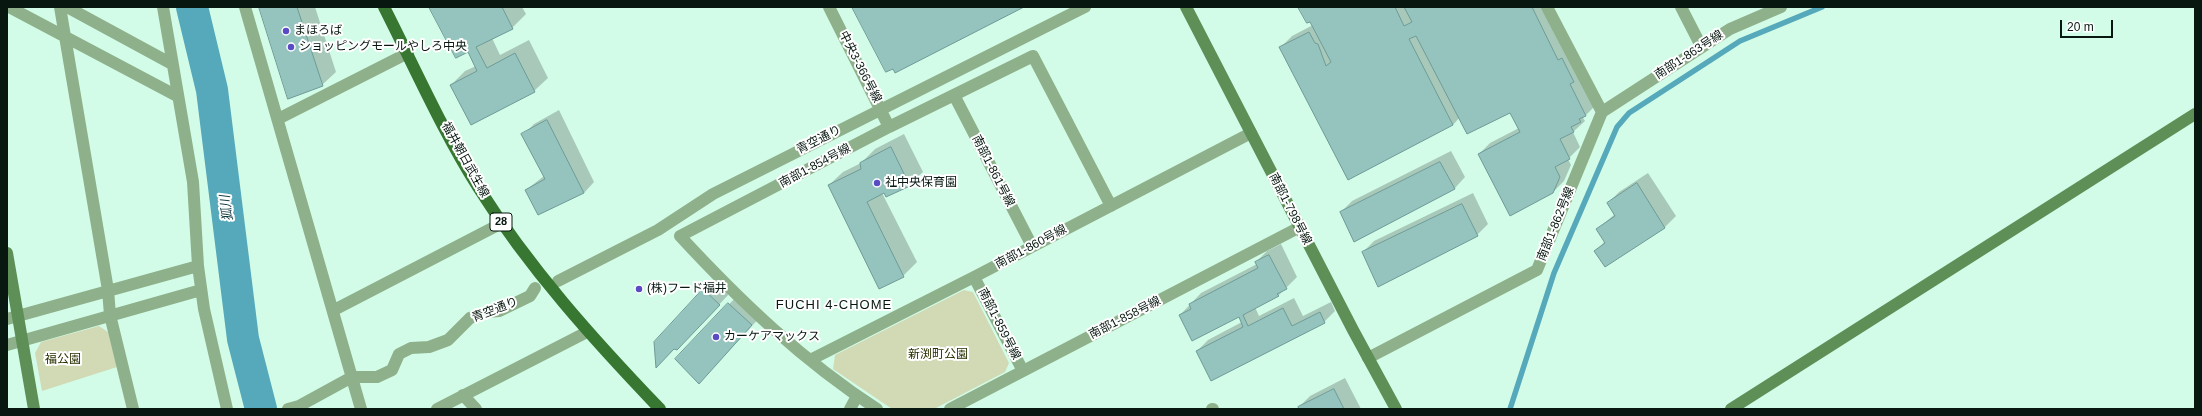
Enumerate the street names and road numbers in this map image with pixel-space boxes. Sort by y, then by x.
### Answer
street label: 南部1-863号線 [1652,28,1726,82]
street label: 中央3-366号線 [836,29,884,105]
street label: 福井朝日武生線 [438,120,492,200]
street label: 青空通り [794,123,844,157]
street label: 南部1-861号線 [969,133,1017,209]
street label: 南部1-854号線 [777,141,853,191]
street label: 南部1-798号線 [1266,171,1314,247]
street label: 南部1-862号線 [1535,185,1577,263]
road number: 28 [490,213,512,231]
street label: 南部1-860号線 [993,222,1069,272]
street label: 南部1-859号線 [975,286,1023,362]
street label: 南部1-858号線 [1087,294,1163,342]
street label: 青空通り [470,295,520,325]

